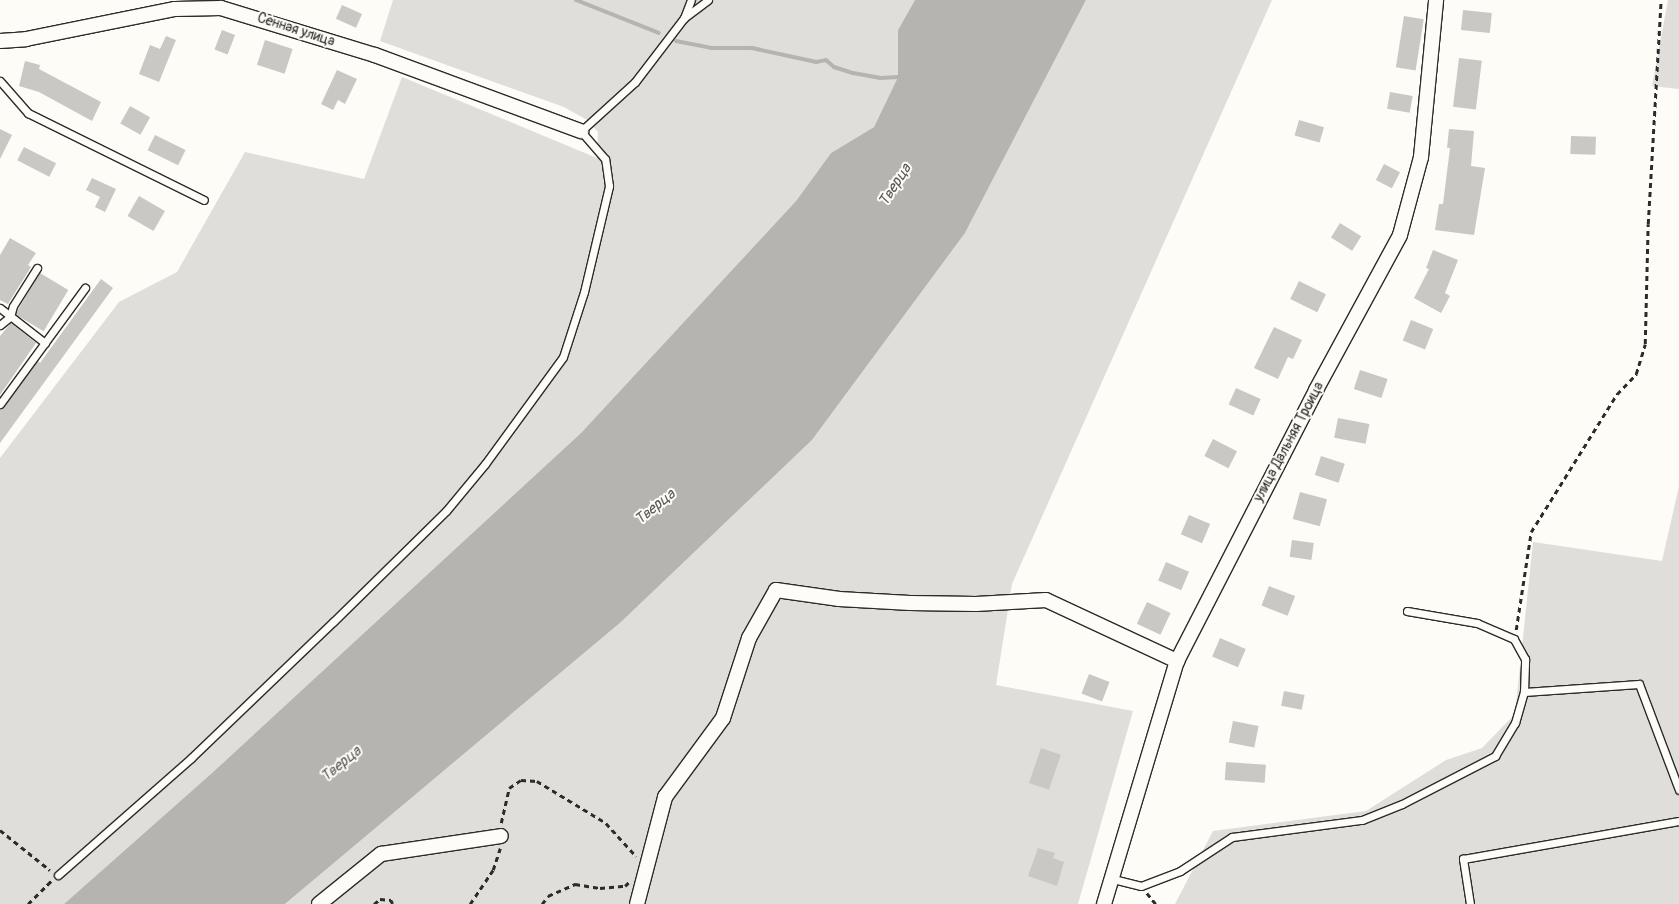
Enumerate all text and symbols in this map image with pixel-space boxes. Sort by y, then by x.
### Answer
street label: Сенная улица [255,10,337,50]
water label: Тверца [875,161,915,209]
street label: улица Дальняя Троица [1250,379,1328,505]
water label: Тверца [631,485,679,529]
water label: Тверца [317,742,365,786]

